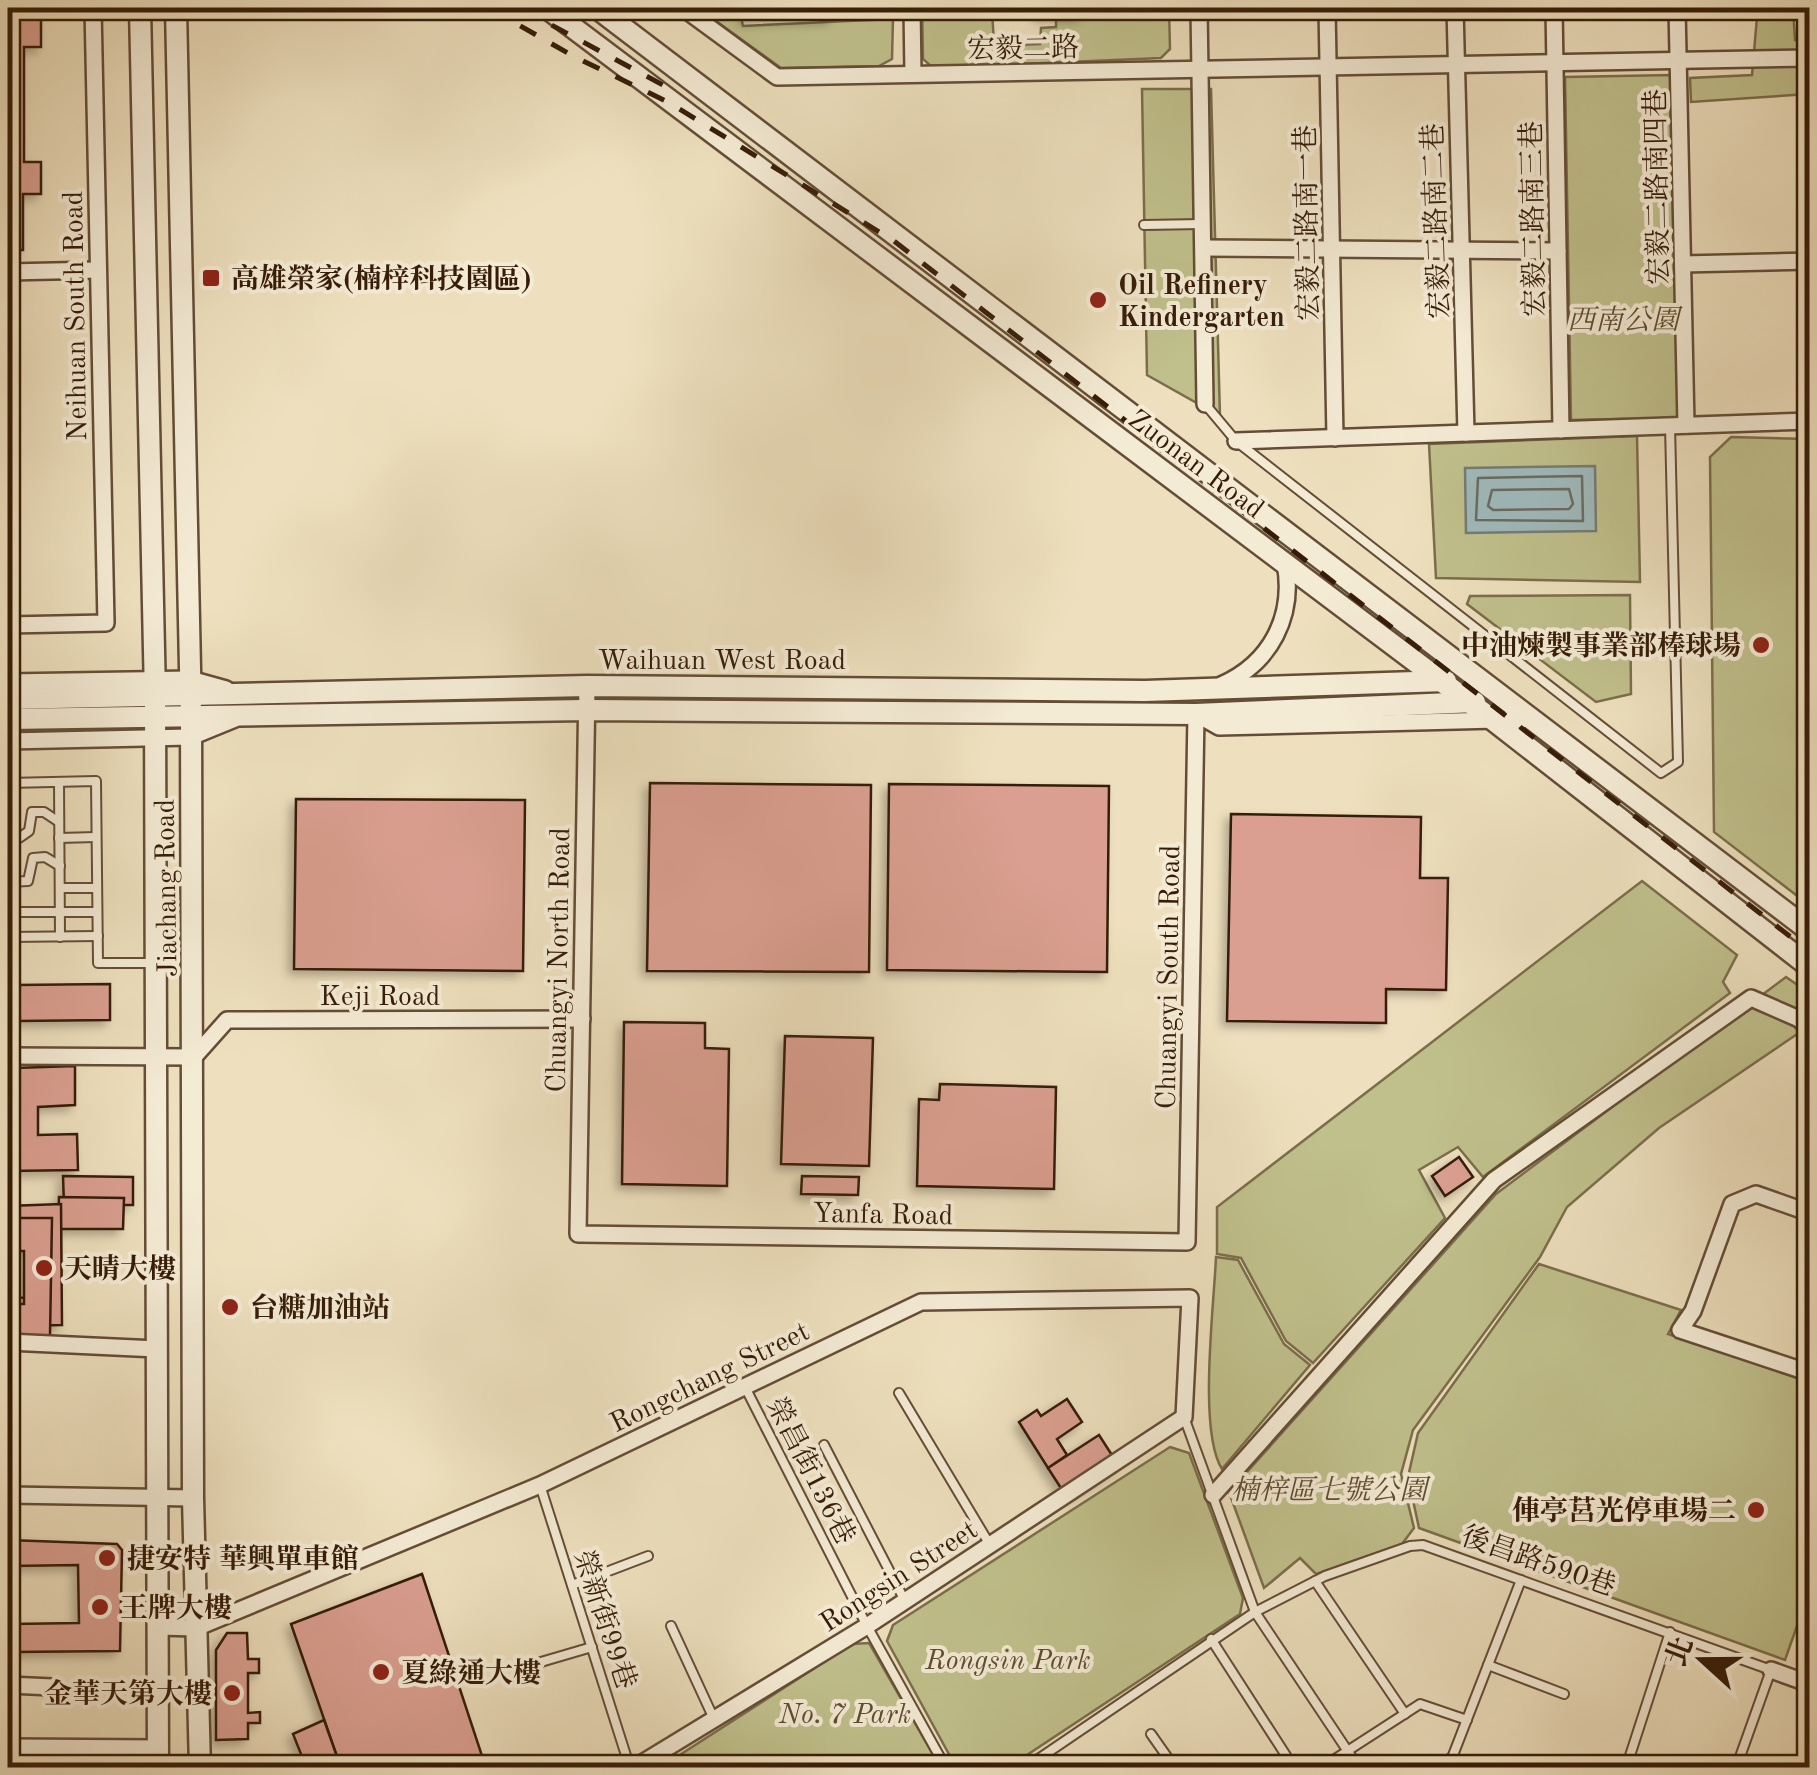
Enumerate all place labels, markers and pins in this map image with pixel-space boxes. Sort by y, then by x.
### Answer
place label: 高雄榮家(楠梓科技園區) [231,263,532,295]
marker: 高雄榮家(楠梓科技園區) [200,267,222,289]
place label: Oil Refinery Kindergarten [1118,273,1285,333]
marker: Oil Refinery Kindergarten [1087,289,1109,311]
place label: 中油煉製事業部棒球場 [1461,630,1741,662]
marker: 中油煉製事業部棒球場 [1750,634,1772,656]
place label: 天晴大樓 [64,1253,176,1285]
marker: 天晴大樓 [33,1257,55,1279]
place label: 台糖加油站 [250,1292,390,1324]
marker: 台糖加油站 [219,1296,241,1318]
place label: 俥亭莒光停車場二 [1512,1495,1736,1527]
marker: 俥亭莒光停車場二 [1745,1499,1767,1521]
place label: 捷安特 華興單車館 [127,1543,359,1575]
marker: 捷安特 華興單車館 [96,1547,118,1569]
place label: 王牌大樓 [120,1593,232,1624]
marker: 王牌大樓 [89,1596,111,1618]
place label: 夏綠通大樓 [401,1657,541,1689]
marker: 夏綠通大樓 [370,1661,392,1683]
place label: 金華天第大樓 [44,1678,212,1710]
marker: 金華天第大樓 [221,1682,243,1704]

